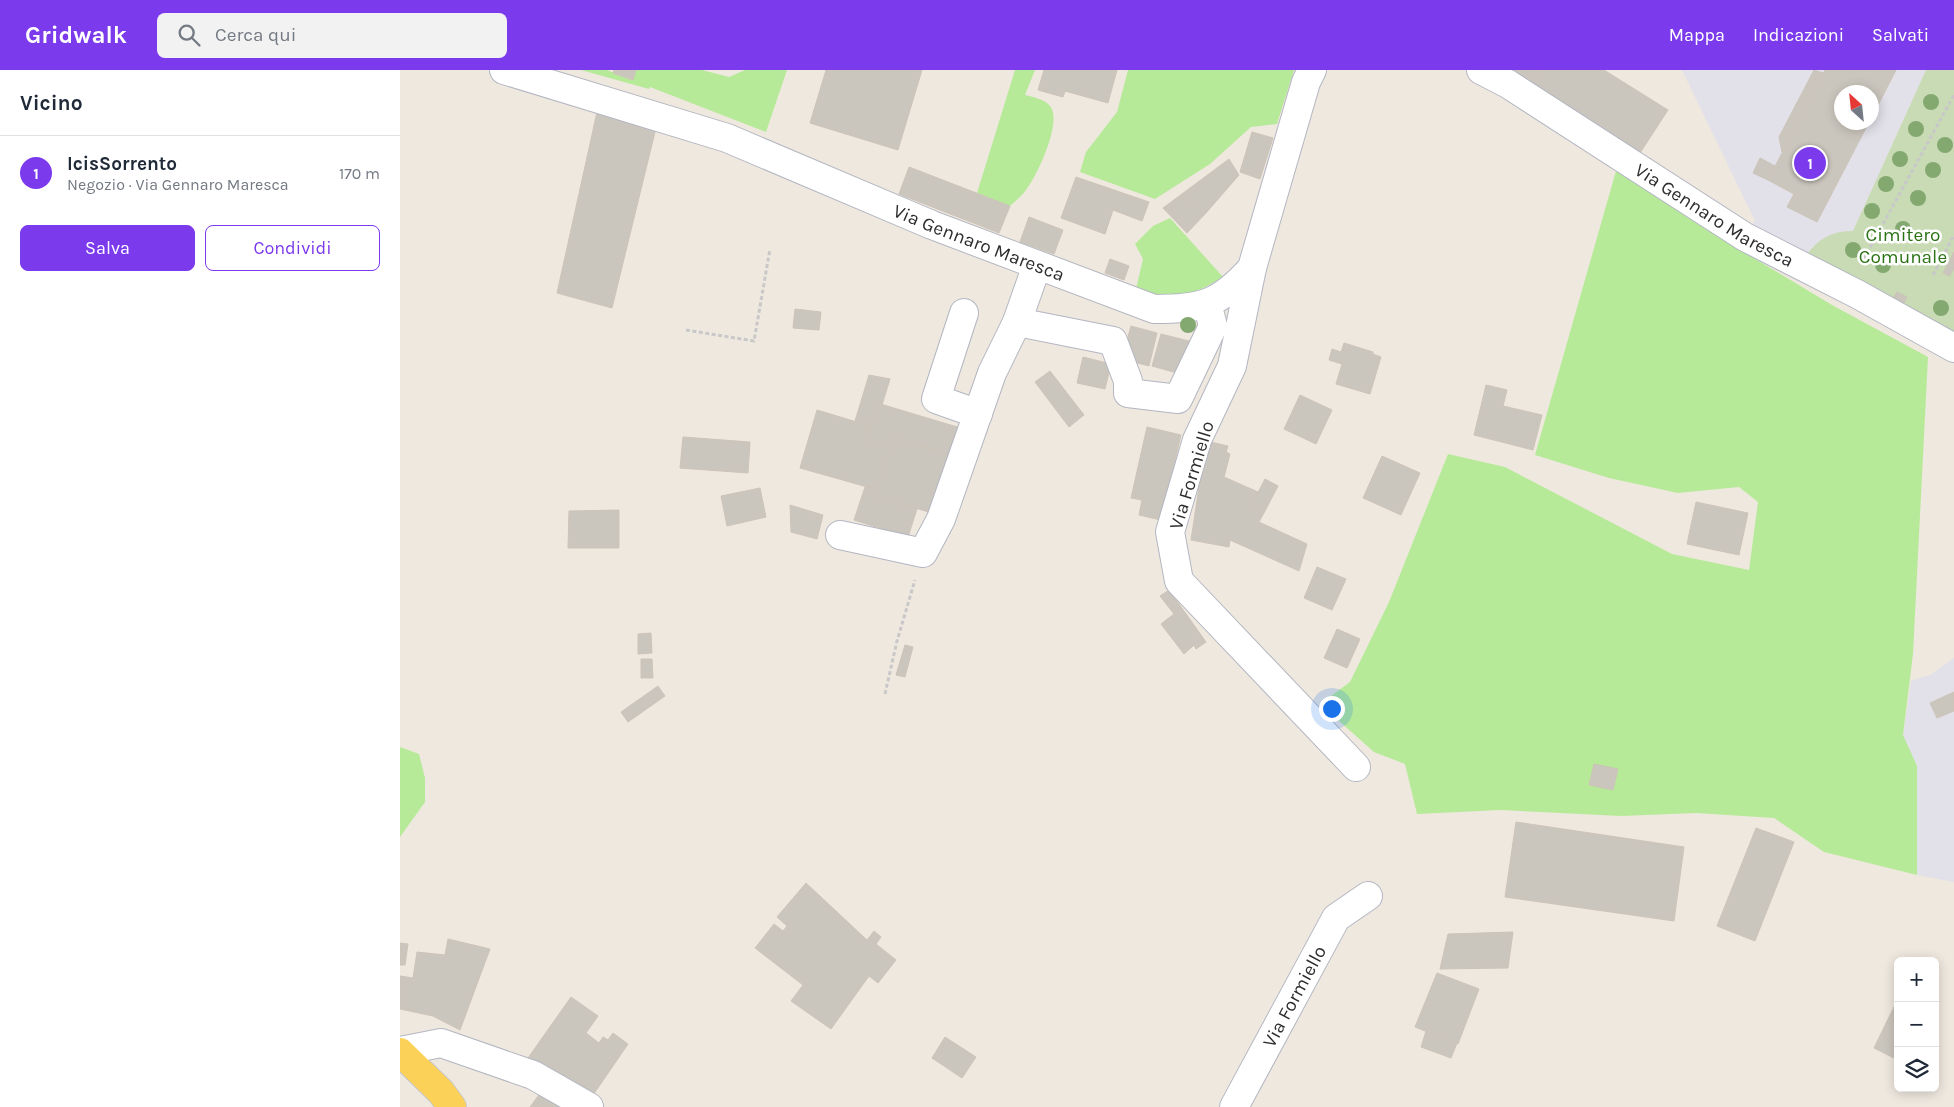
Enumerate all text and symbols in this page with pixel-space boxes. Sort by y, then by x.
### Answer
search box [157,13,507,58]
text: Gridwalk [25,21,127,49]
icon: search [175,21,203,49]
text: Cerca qui [215,24,296,46]
text: Mappa [1669,24,1725,46]
text: Indicazioni [1753,24,1844,46]
text: Salvati [1872,24,1929,46]
north arrow [1834,85,1879,130]
text: Vicino [20,91,83,115]
pin: 1 [1794,144,1826,182]
text: IcisSorrento [67,153,177,175]
street label: Via Gennaro Maresca [1631,159,1797,272]
text: 1 [33,164,39,183]
text: 170 m [339,164,380,183]
text: Negozio · Via Gennaro Maresca [67,175,289,194]
street label: Via Gennaro Maresca [890,200,1068,286]
park label: Cimitero Comunale [1859,224,1947,268]
button: Salva [20,225,195,271]
button: Condividi [205,225,380,271]
street label: Via Formiello [1165,418,1219,532]
your location [1319,696,1345,722]
street label: Via Formiello [1258,942,1331,1051]
map controls [1894,957,1939,1092]
button: + [1894,957,1939,1002]
button: − [1894,1002,1939,1047]
button: layers [1894,1047,1939,1092]

